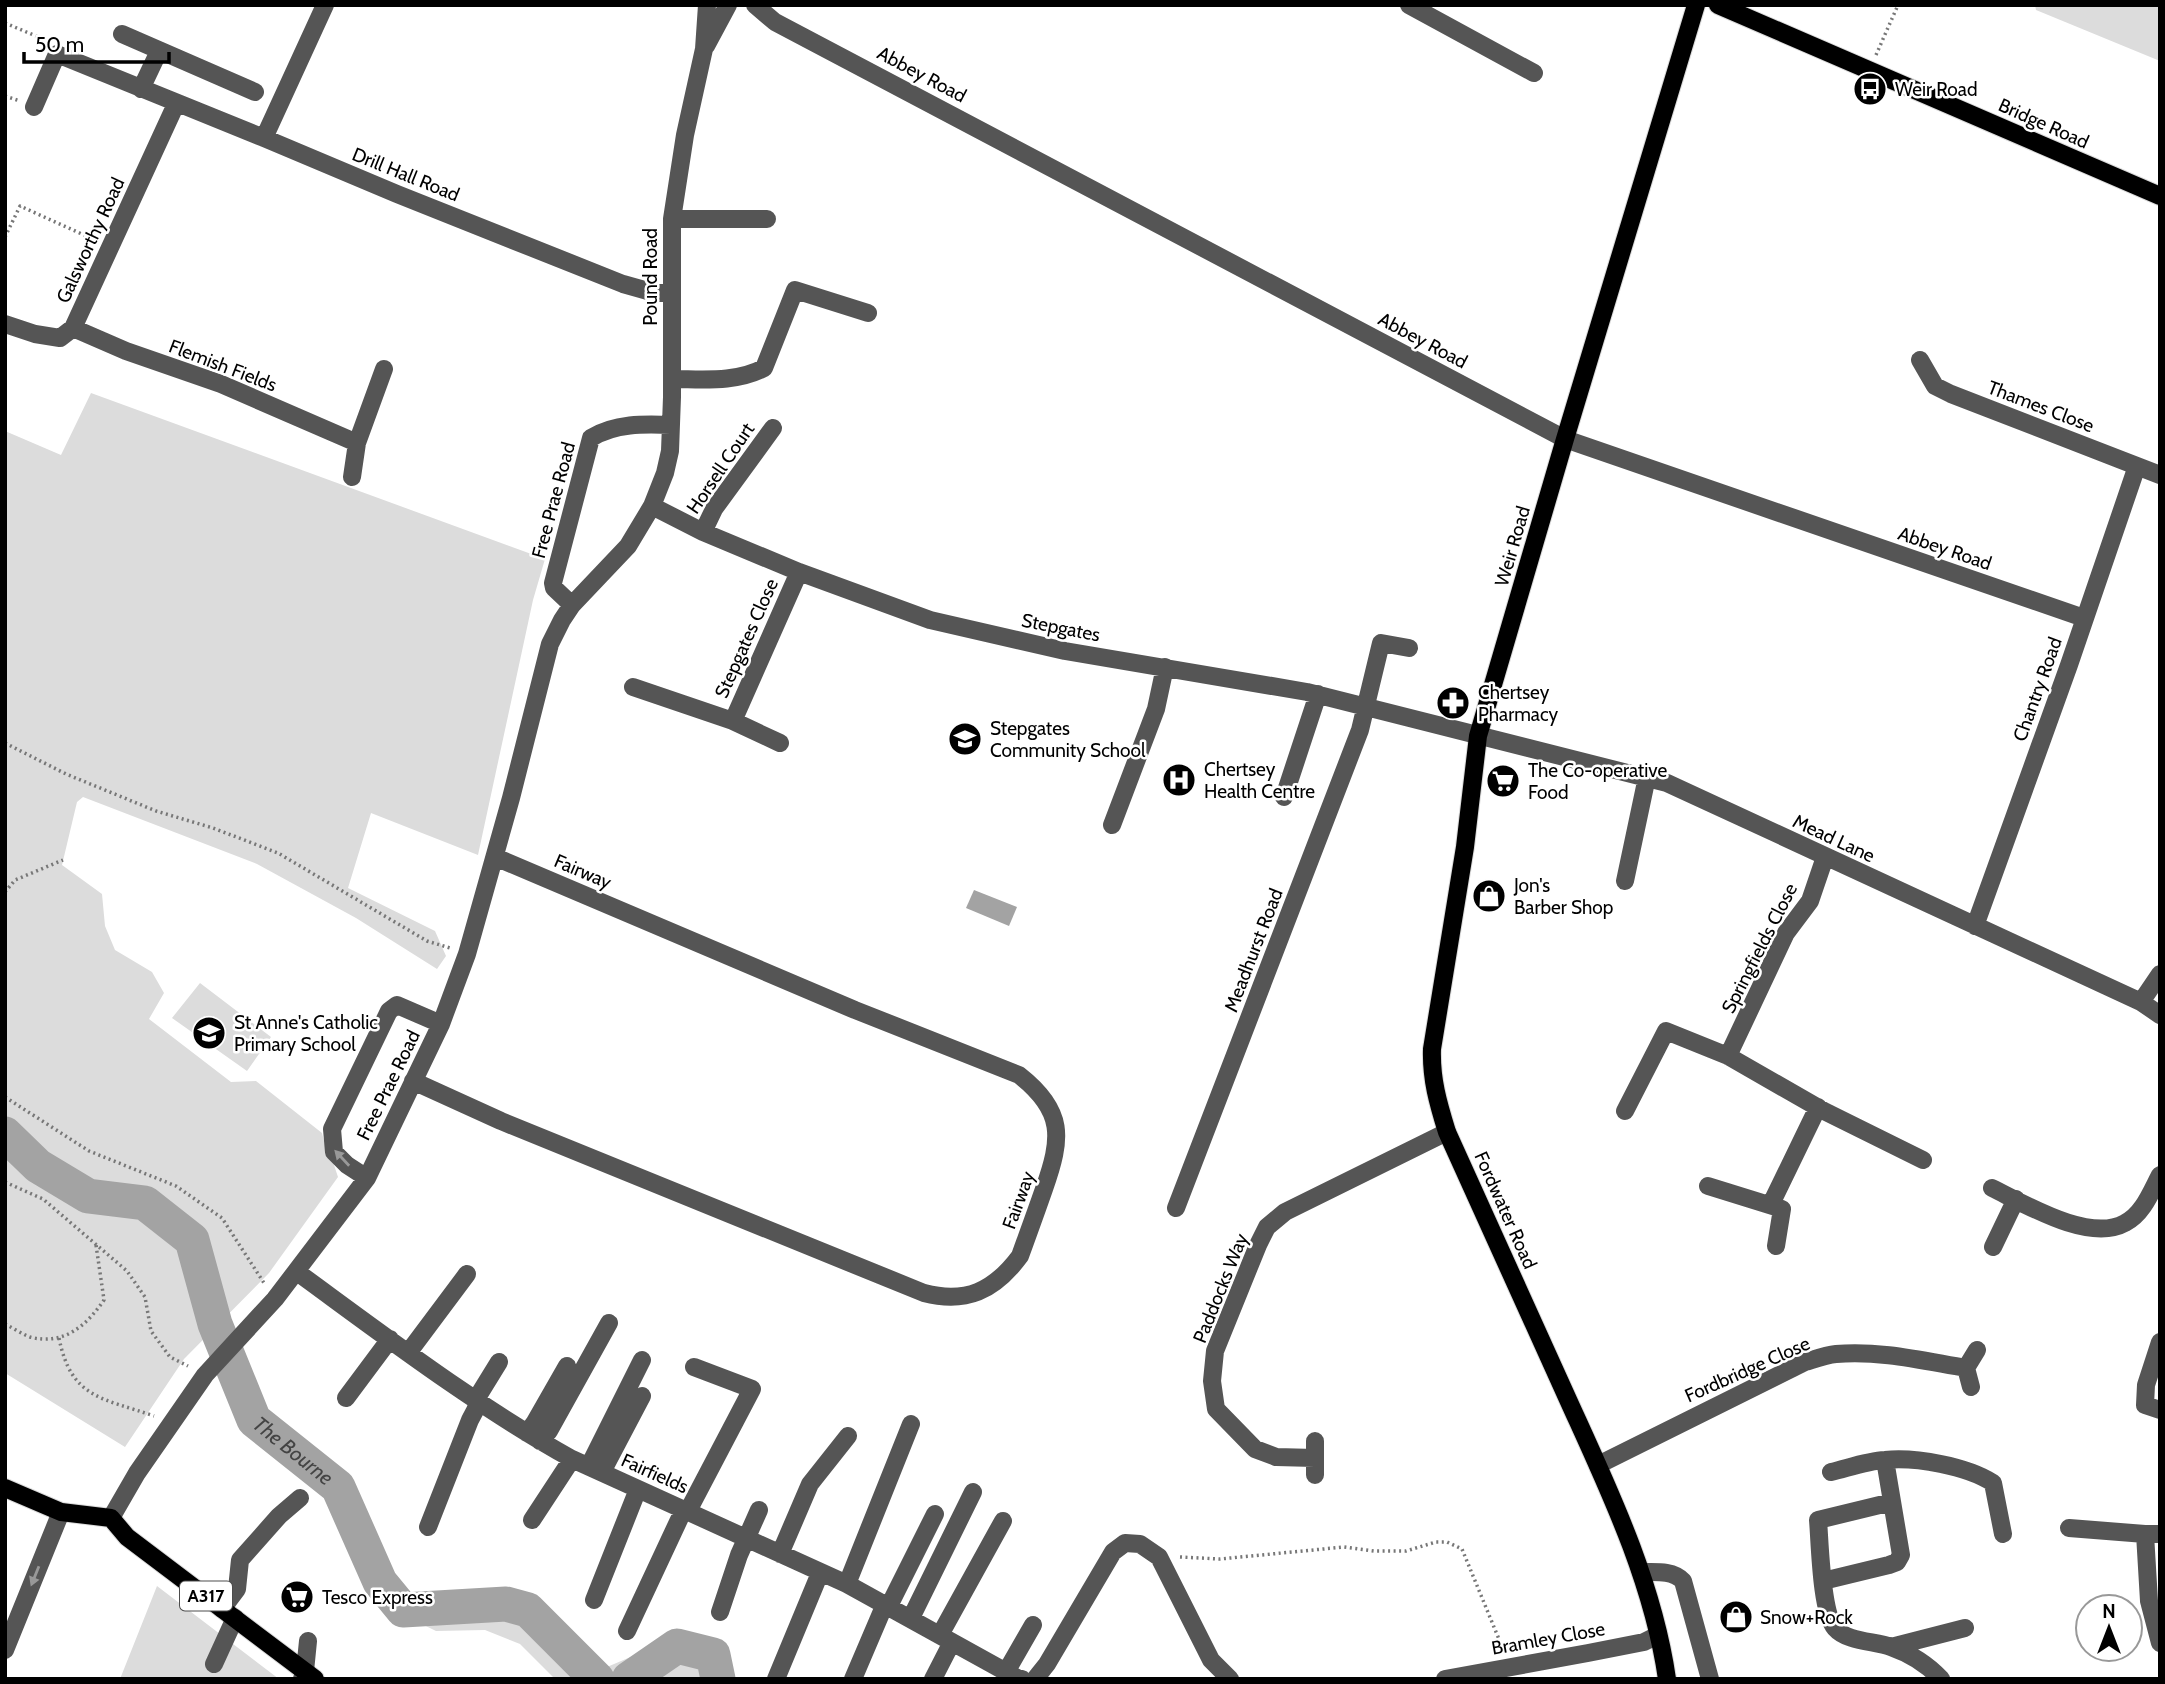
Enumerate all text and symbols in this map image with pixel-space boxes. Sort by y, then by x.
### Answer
scale bar [24,21,170,65]
text: 50 m [35,32,84,57]
street label: Abbey Road [873,41,970,107]
bus stop icon: Weir Road [1851,70,1889,108]
place label: Weir Road [1895,78,1977,101]
street label: Bridge Road [1995,93,2093,154]
street label: Drill Hall Road [349,142,463,206]
street label: Galsworthy Road [51,174,130,307]
street label: Pound Road [639,228,662,326]
street label: Abbey Road [1374,307,1471,373]
street label: Flemish Fields [166,334,280,397]
street label: Thames Close [1984,376,2098,437]
street label: Horsell Court [682,418,760,518]
street label: Free Prae Road [527,439,580,561]
street label: Weir Road [1490,503,1535,589]
street label: Abbey Road [1895,522,1995,575]
street label: Stepgates Close [710,575,783,701]
street label: Stepgates [1020,609,1102,646]
street label: Chantry Road [2008,634,2067,744]
place label: Chertsey Pharmacy [1478,681,1559,726]
pharmacy icon: Chertsey Pharmacy [1434,684,1472,722]
place label: Stepgates Community School [990,717,1146,762]
school or university icon: Stepgates Community School [946,720,984,758]
place label: Chertsey Health Centre [1204,758,1315,803]
place label: The Co-operative Food [1528,759,1667,804]
hospital icon: Chertsey Health Centre [1160,761,1198,799]
supermarket icon: The Co-operative Food [1484,762,1522,800]
street label: Mead Lane [1789,809,1879,868]
street label: Fairway [551,849,615,894]
place label: Jon's Barber Shop [1513,874,1613,919]
shop icon: Jon's Barber Shop [1470,877,1508,915]
street label: Springfields Close [1717,879,1802,1017]
street label: Meadhurst Road [1219,885,1288,1015]
place label: St Anne's Catholic Primary School [234,1011,378,1056]
school or university icon: St Anne's Catholic Primary School [190,1014,228,1052]
street label: Free Prae Road [352,1026,425,1144]
street label: Fordwater Road [1469,1148,1542,1272]
one-way arrow [334,1149,350,1167]
street label: Fairway [997,1168,1040,1232]
street label: Paddocks Way [1188,1230,1253,1346]
street label: Fordbridge Close [1681,1331,1814,1407]
water label: The Bourne [248,1411,339,1490]
street label: Fairfields [618,1449,692,1498]
one-way arrow [30,1565,41,1586]
supermarket icon: Tesco Express [278,1578,316,1616]
road number: A317 [180,1582,232,1610]
place label: Tesco Express [322,1586,433,1609]
north arrow [2074,1593,2144,1663]
shop icon: Snow+Rock [1717,1598,1755,1636]
text: N [2102,1600,2116,1623]
place label: Snow+Rock [1760,1606,1853,1629]
street label: Bramley Close [1490,1617,1607,1660]

